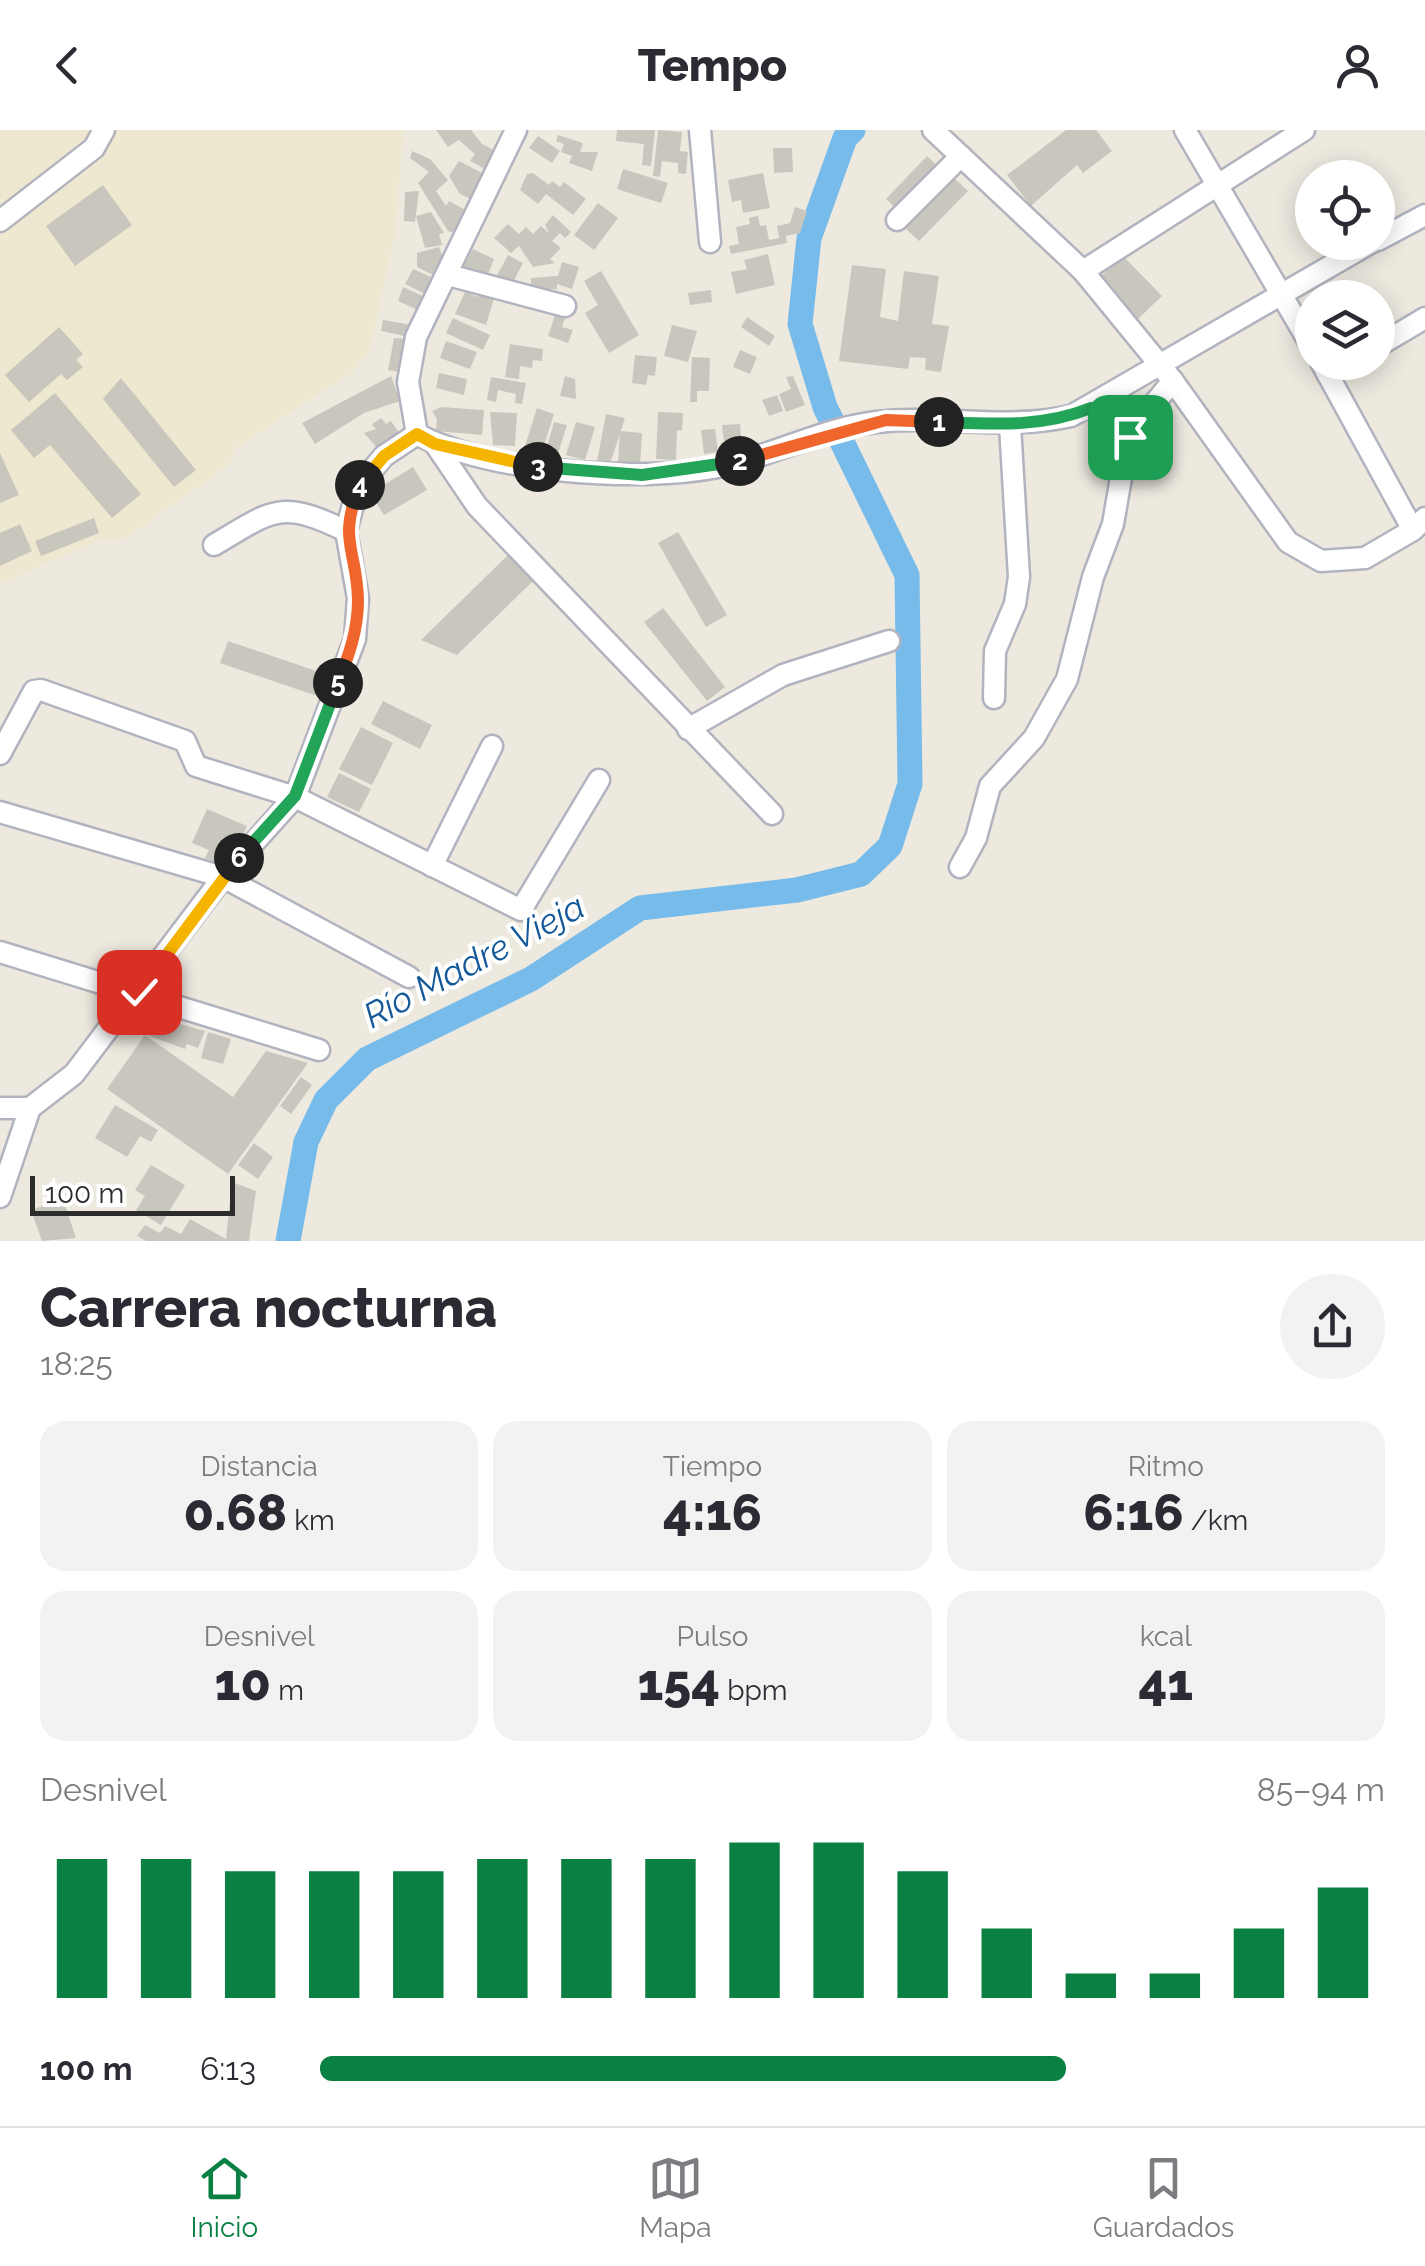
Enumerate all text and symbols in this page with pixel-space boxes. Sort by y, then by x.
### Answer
icon: back [40,38,95,93]
icon: person [1330,38,1385,93]
text: Tempo [638,39,787,92]
map controls [1295,160,1395,380]
button: locate [1295,160,1395,260]
button: layers [1295,280,1395,380]
pin [1088,395,1173,480]
pin: 1 [914,397,964,447]
text: 1 [932,405,946,438]
icon: arrive [1103,410,1158,465]
pin: 2 [715,436,765,486]
pin: 3 [513,442,563,492]
text: 2 [732,444,748,477]
text: 3 [530,450,546,483]
pin: 4 [335,460,385,510]
text: 4 [352,468,368,501]
pin: 5 [313,658,363,708]
text: 5 [330,666,346,699]
pin: 6 [214,833,264,883]
text: 6 [231,841,248,874]
water label: Río Madre Vieja [356,885,591,1036]
pin [97,950,182,1035]
icon: check [112,965,167,1020]
scale bar [30,1171,235,1216]
text: 100 m [45,1177,124,1210]
button: share [1280,1274,1385,1379]
text: Carrera nocturna [40,1275,497,1340]
text: 18:25 [40,1345,113,1382]
text: Distancia [200,1450,318,1483]
text: Tiempo [663,1450,762,1483]
text: Ritmo [1128,1450,1204,1483]
text: 0.68 [184,1483,287,1542]
text: 4:16 [663,1483,762,1542]
text: 6:16 [1083,1483,1184,1542]
text: km [287,1504,335,1537]
text: /km [1184,1504,1248,1537]
text: Desnivel [204,1620,315,1653]
text: Pulso [677,1620,748,1653]
text: kcal [1140,1620,1192,1653]
text: 10 [214,1653,271,1712]
text: 154 [637,1653,720,1712]
text: 41 [1138,1653,1193,1712]
text: m [271,1674,304,1707]
text: bpm [720,1674,788,1707]
text: Desnivel [40,1771,167,1808]
text: 85–94 m [1257,1771,1385,1808]
text: 100 m [40,2050,133,2087]
text: 6:13 [200,2050,256,2087]
tab: Inicio [191,2151,258,2244]
tab: Mapa [639,2151,712,2244]
tab: Guardados [1093,2151,1234,2244]

